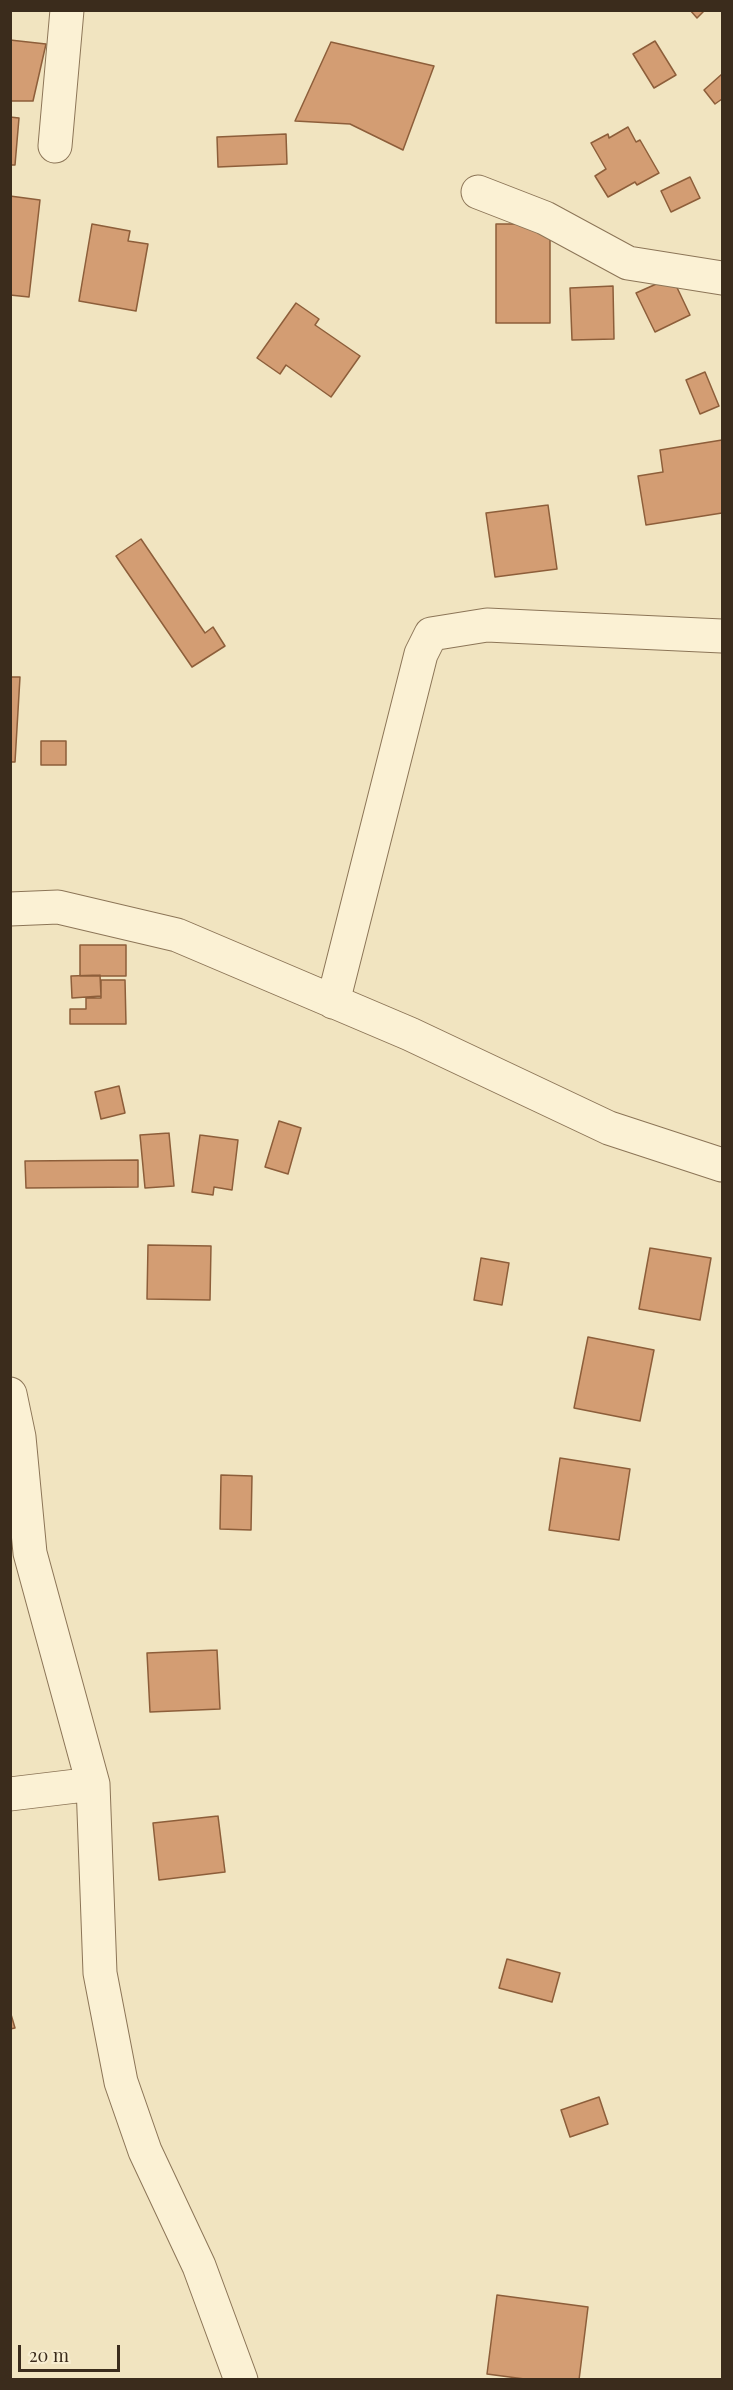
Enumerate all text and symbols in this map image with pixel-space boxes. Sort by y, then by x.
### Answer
scale bar [21,2333,123,2371]
text: 20 m [29,2343,69,2367]

